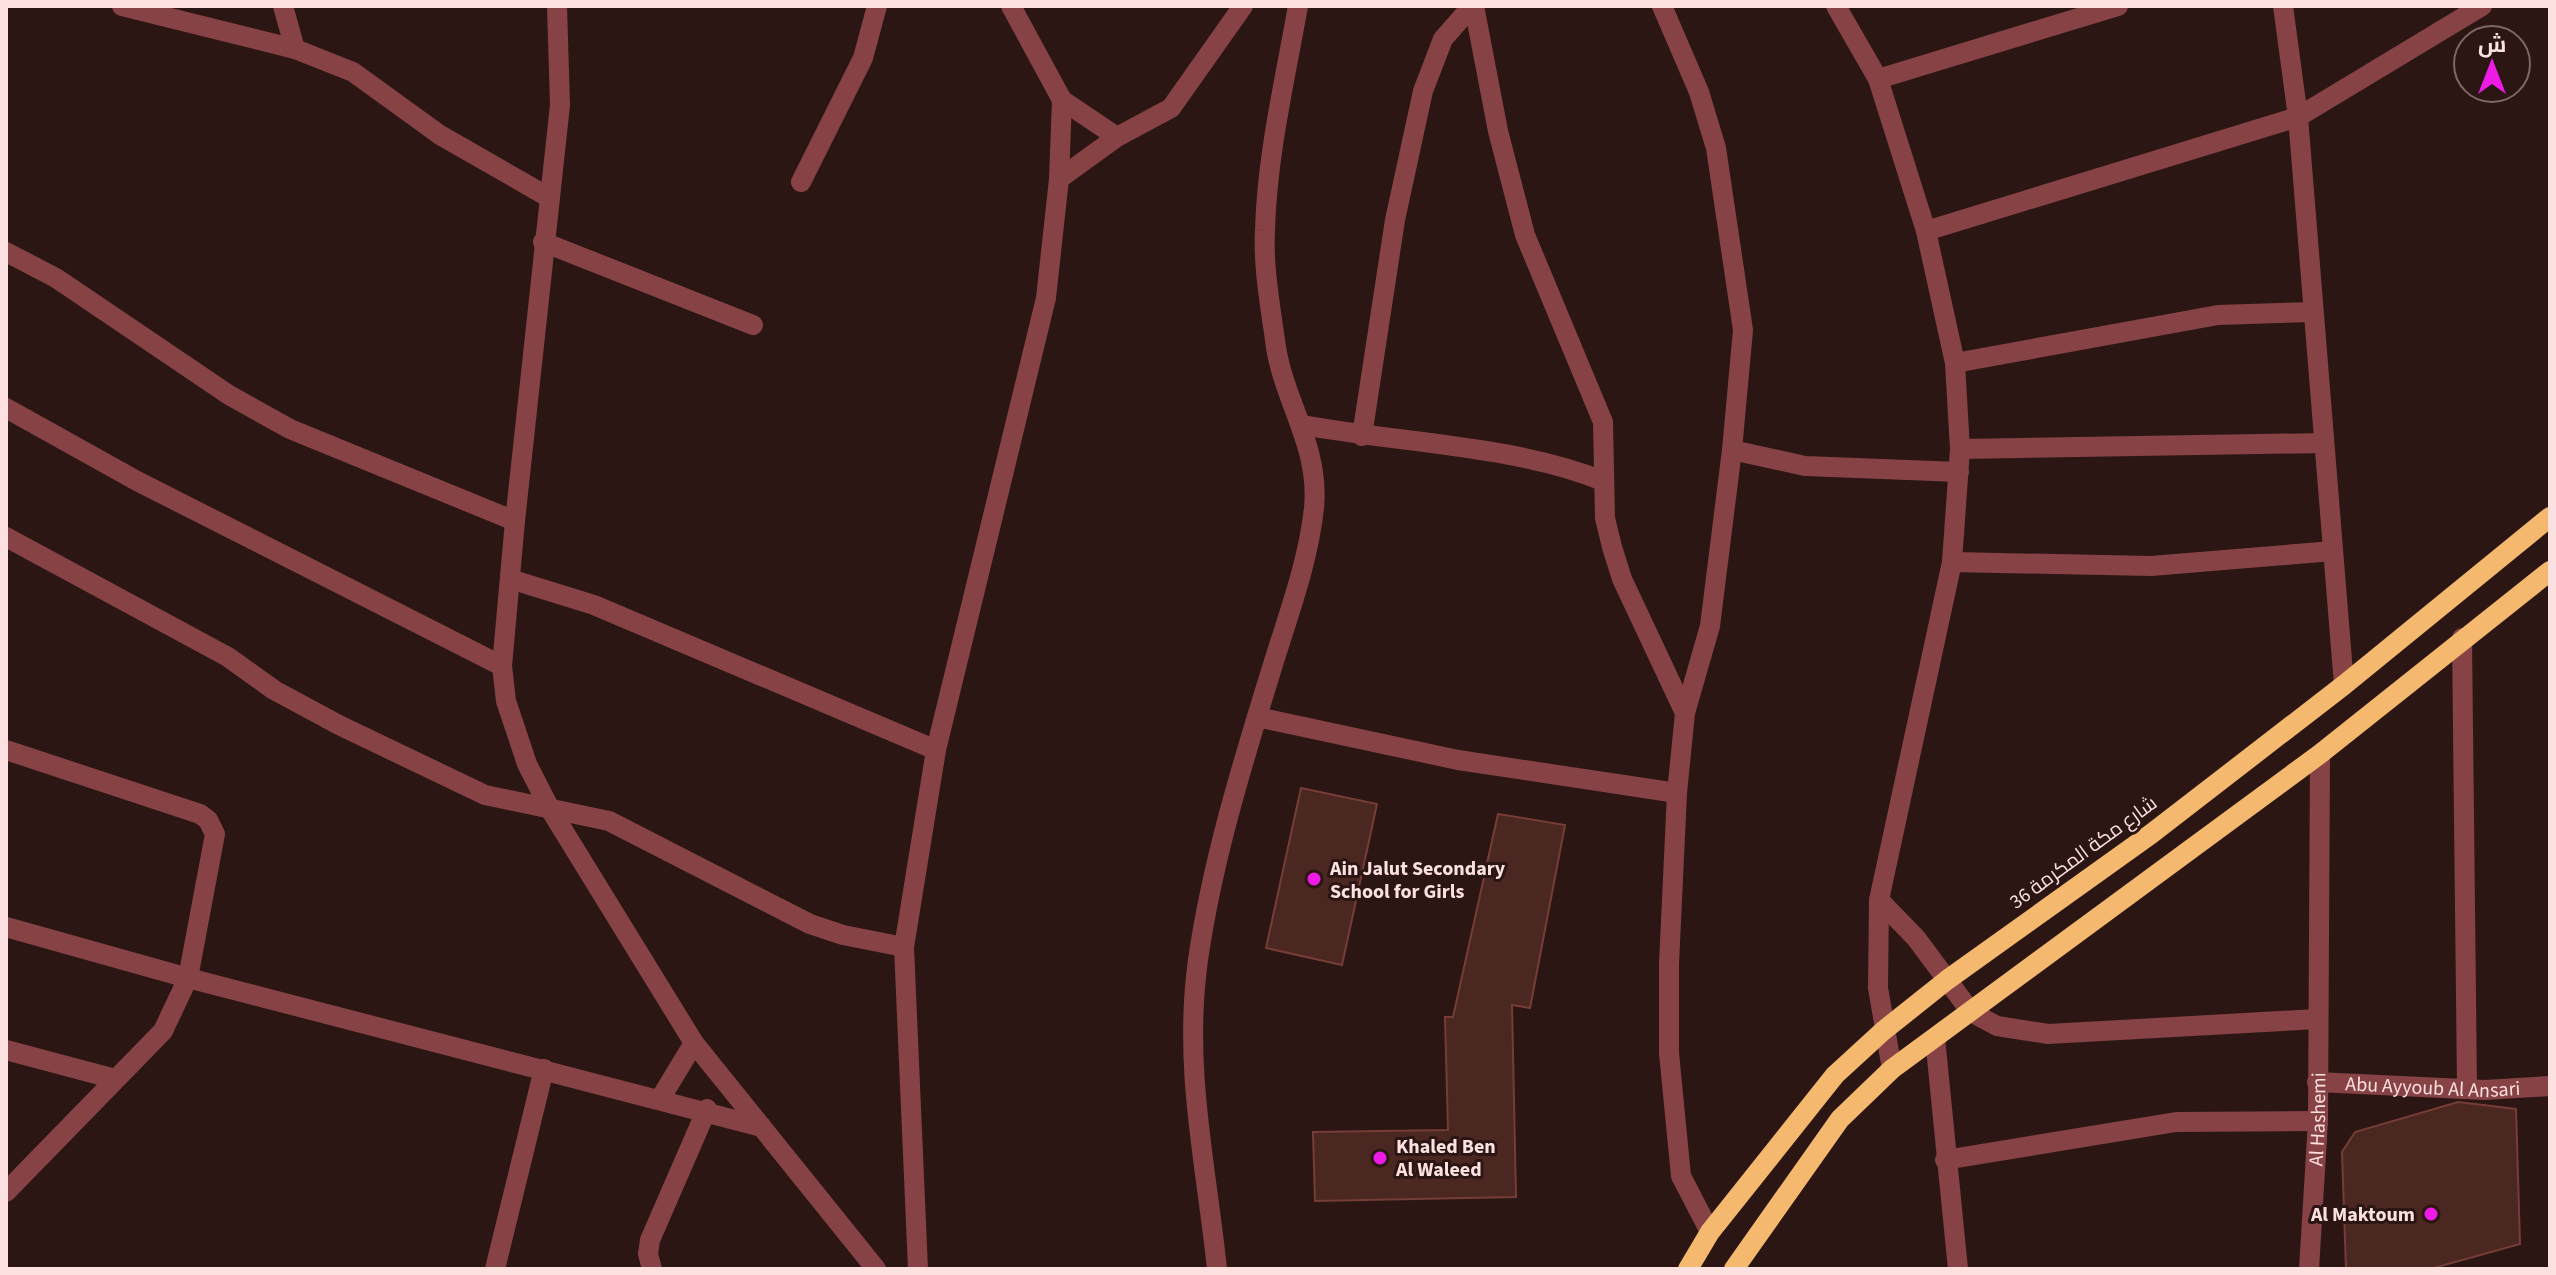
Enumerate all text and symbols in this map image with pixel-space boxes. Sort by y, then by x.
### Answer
north arrow [2452,24,2532,104]
text: ش [2478,29,2506,61]
street label: شارع مكة المكرمة 36 [2004,790,2163,916]
place label: Ain Jalut Secondary School for Girls [1329,855,1506,906]
marker: Ain Jalut Secondary School for Girls [1305,870,1323,888]
street label: Abu Ayyoub Al Ansari [2345,1070,2521,1105]
street label: Al Hashemi [2302,1072,2333,1167]
place label: Khaled Ben Al Waleed [1395,1133,1496,1184]
marker: Khaled Ben Al Waleed [1371,1149,1389,1167]
place label: Al Maktoum [2310,1201,2415,1229]
marker: Al Maktoum [2422,1205,2440,1223]

